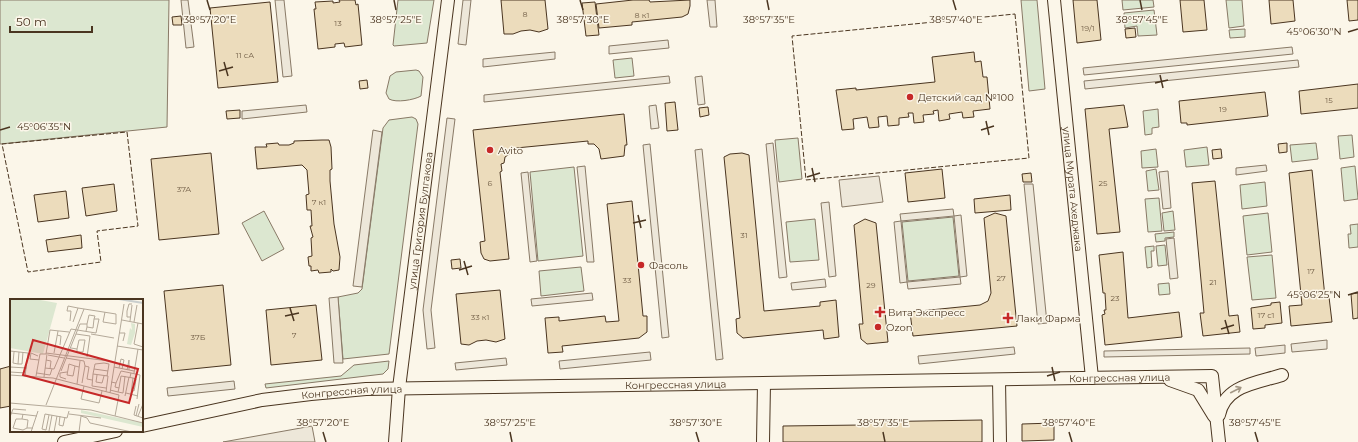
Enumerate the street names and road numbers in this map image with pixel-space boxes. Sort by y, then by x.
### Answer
street label: улица Мурата Ахеджака [1060,125,1085,252]
street label: улица Григория Булгакова [405,151,436,291]
street label: Конгрессная улица [1069,371,1170,385]
street label: Конгрессная улица [625,377,726,392]
street label: Конгрессная улица [300,382,402,402]

